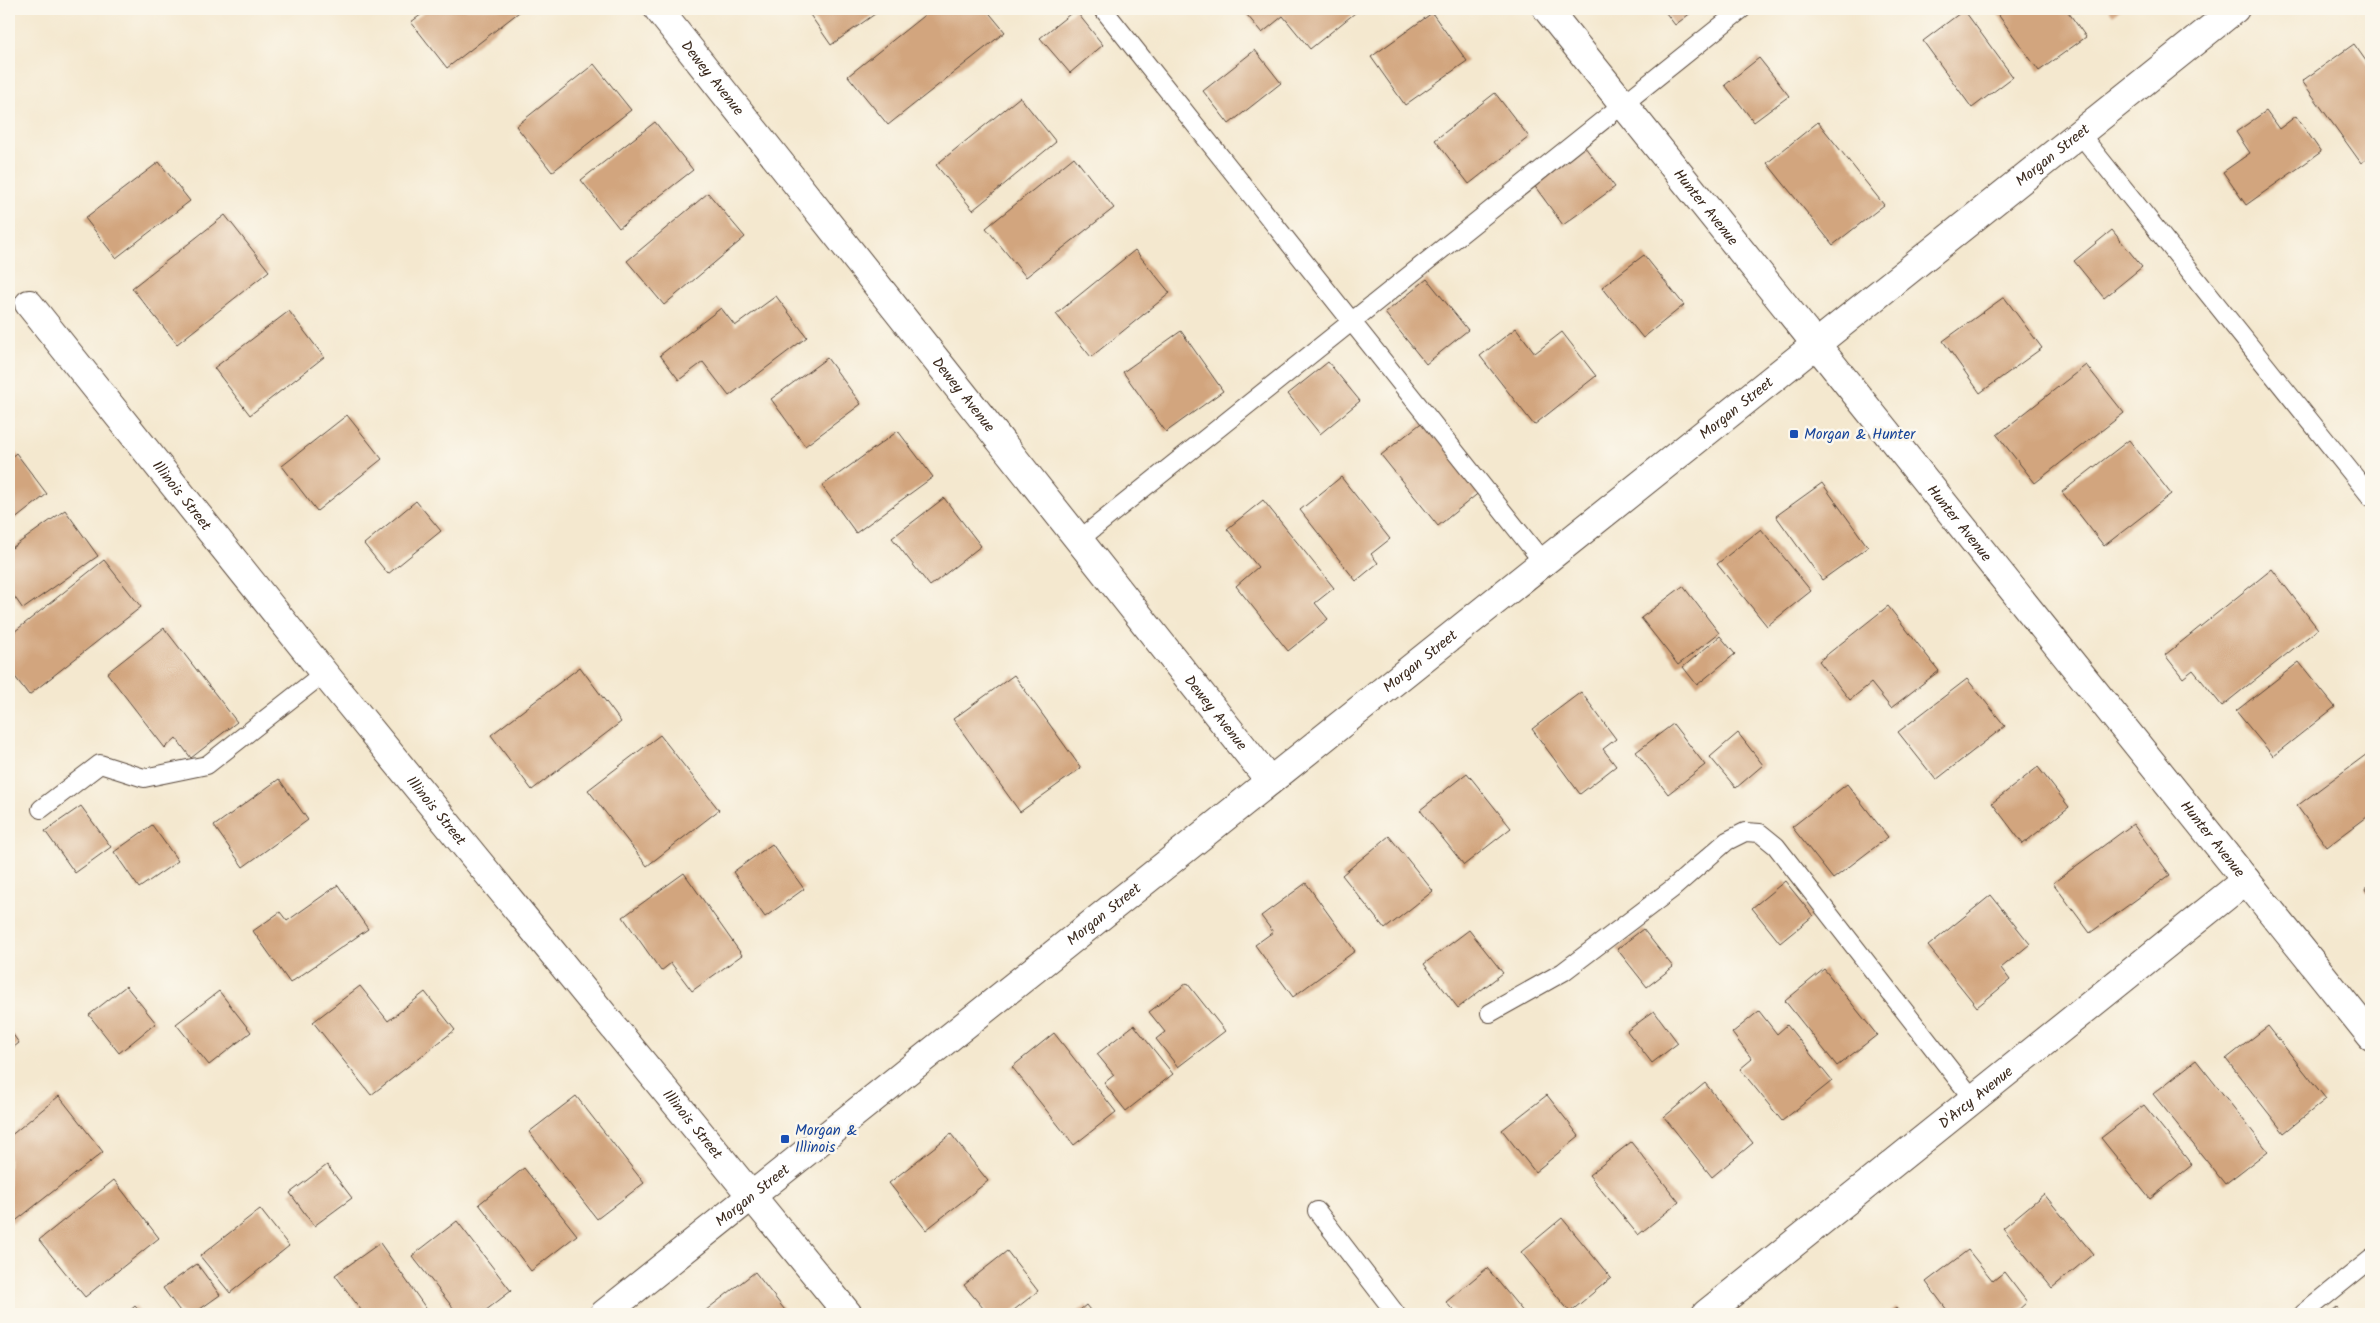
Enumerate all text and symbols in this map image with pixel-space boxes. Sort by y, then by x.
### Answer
street label: Dewey Avenue [674,36,750,122]
street label: Morgan Street [2010,118,2096,193]
street label: Hunter Avenue [1667,164,1744,252]
street label: Dewey Avenue [925,352,1001,438]
street label: Morgan Street [1694,371,1780,446]
place label: Morgan & Hunter [1804,423,1916,447]
marker: Morgan & Hunter [1788,428,1800,440]
street label: Illinois Street [145,456,217,537]
street label: Hunter Avenue [1920,480,1997,568]
street label: Morgan Street [1378,624,1463,699]
street label: Dewey Avenue [1178,670,1253,756]
street label: Illinois Street [400,771,472,852]
street label: Hunter Avenue [2174,796,2251,884]
street label: Morgan Street [1062,877,1147,952]
street label: D'Arcy Avenue [1934,1060,2019,1136]
street label: Illinois Street [656,1084,728,1165]
place label: Morgan & Illinois [795,1119,857,1160]
marker: Morgan & Illinois [779,1133,791,1145]
street label: Morgan Street [710,1159,796,1234]

